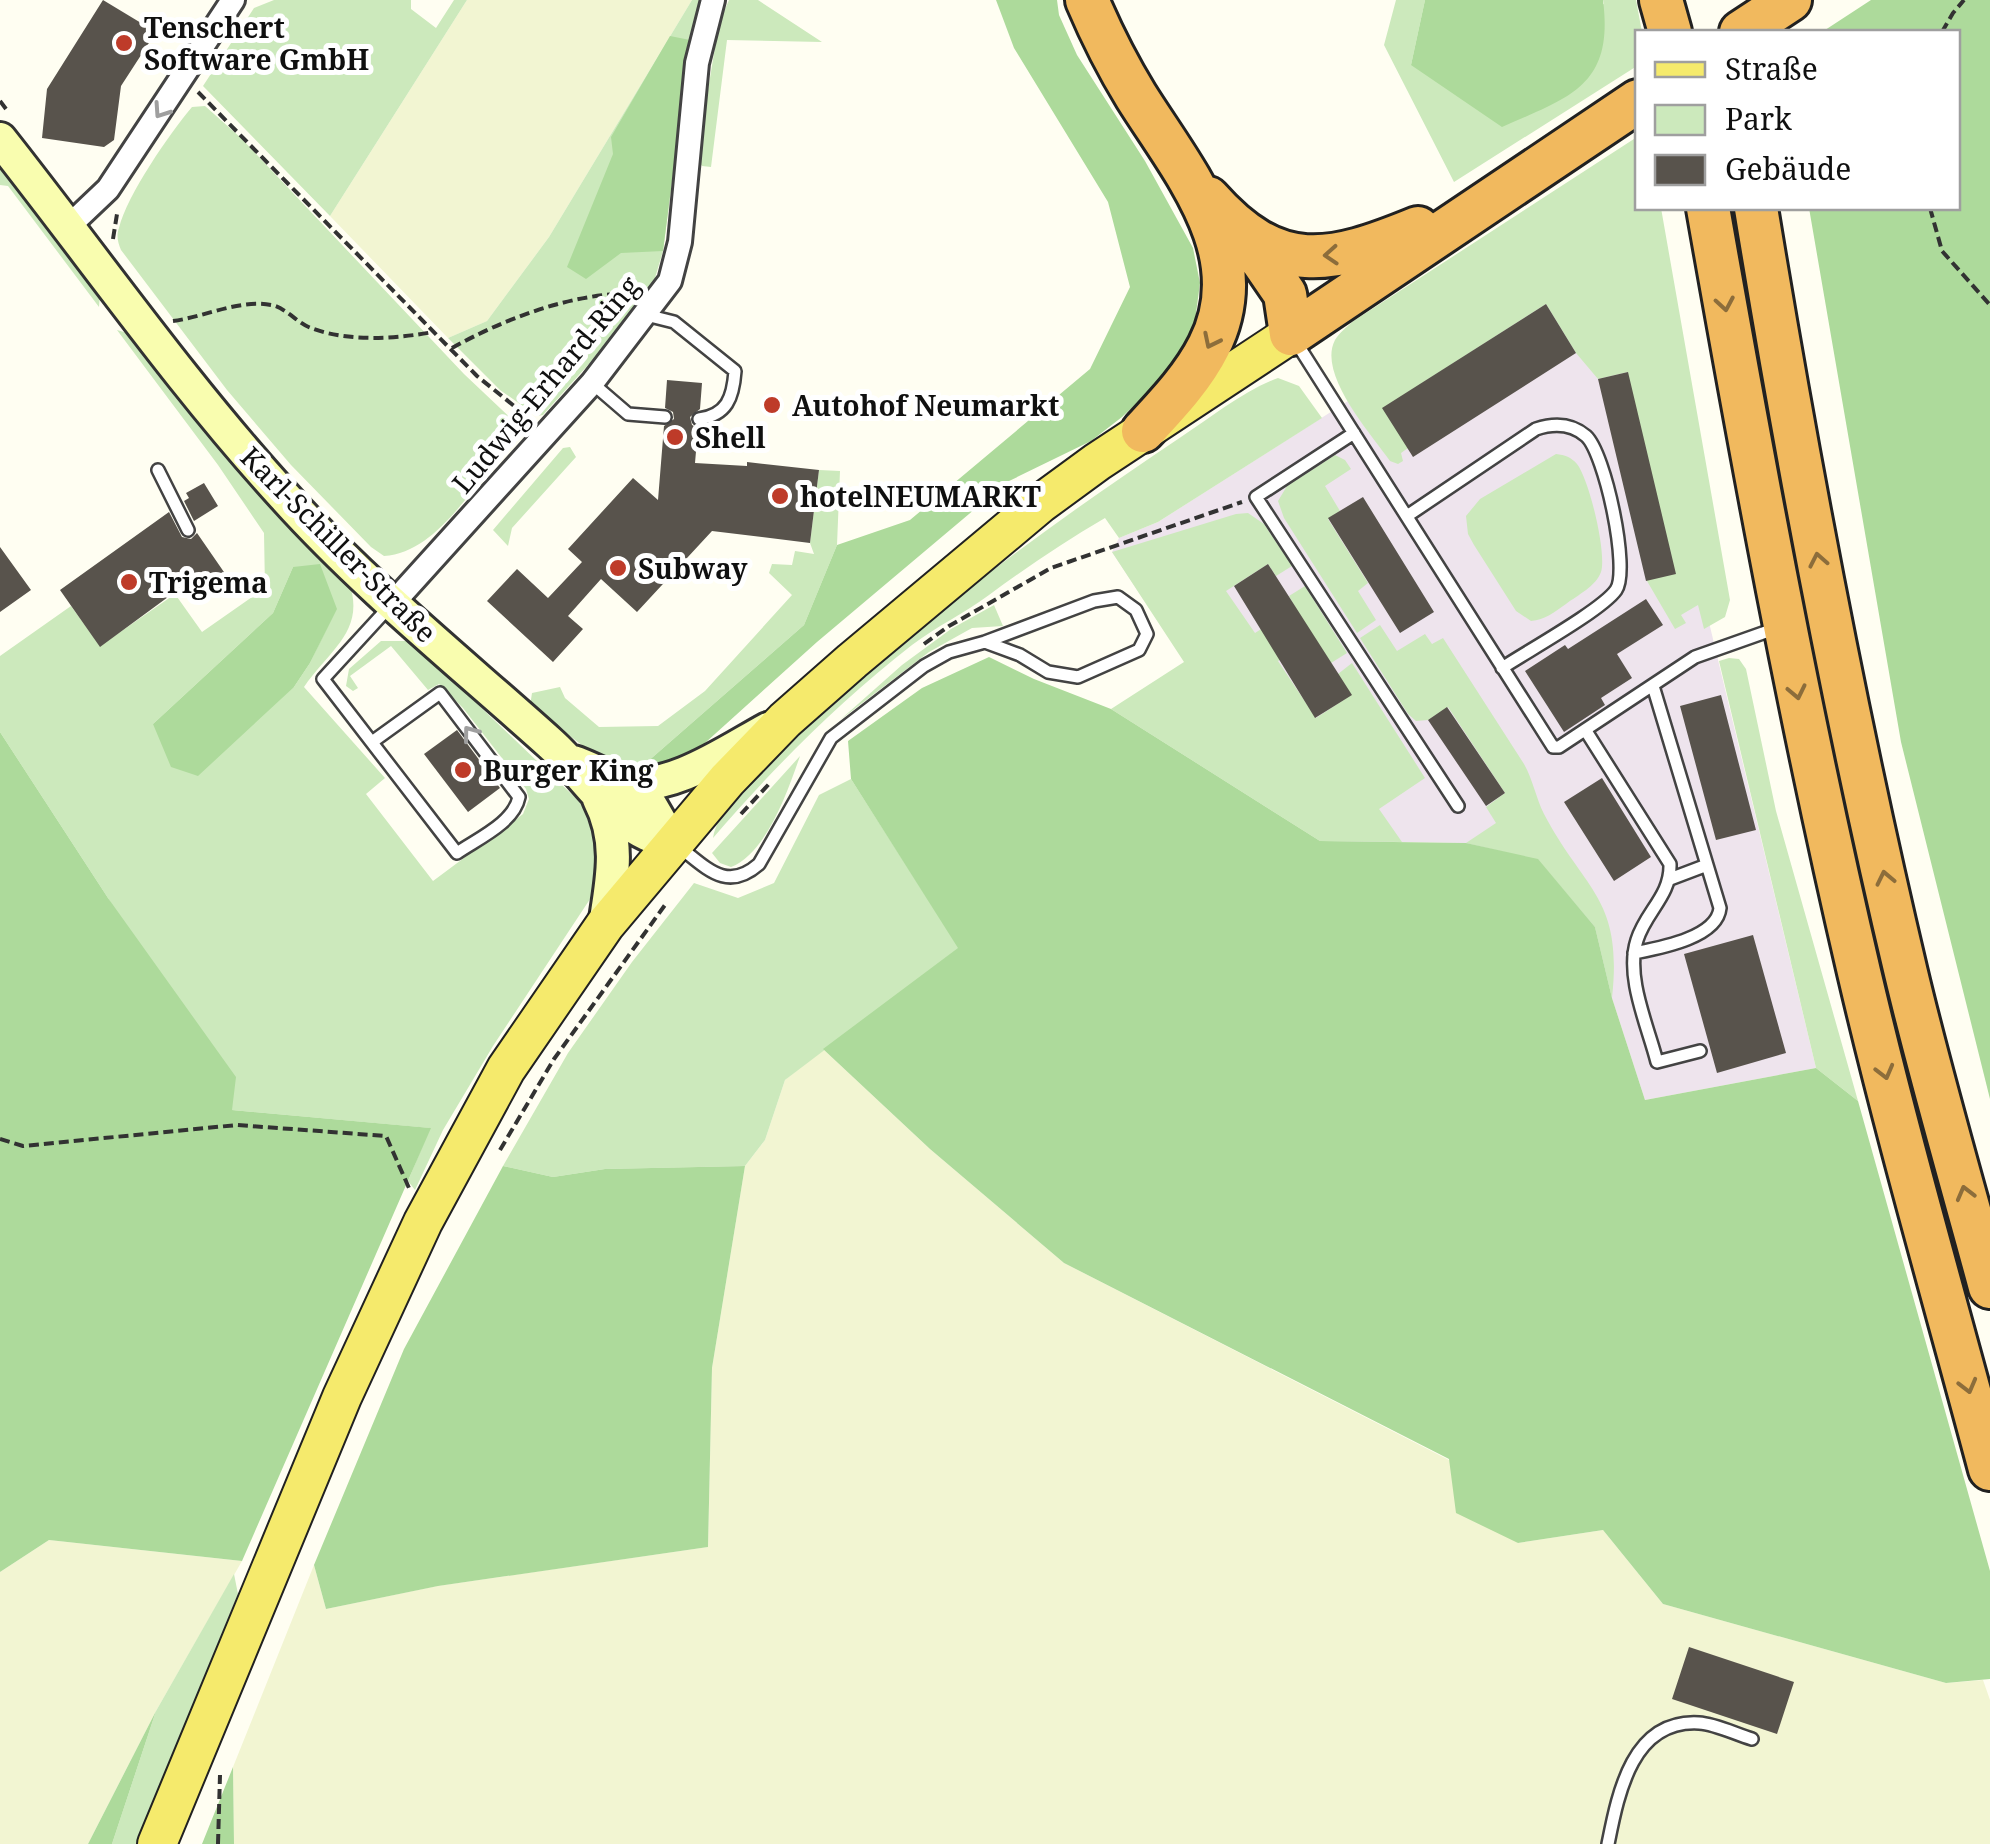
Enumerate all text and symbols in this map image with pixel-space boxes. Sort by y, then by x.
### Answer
place label: Tenschert Software GmbH [144,8,369,78]
legend [1635,30,1960,210]
marker: Tenschert Software GmbH [113,32,135,54]
text: Straße [1725,48,1818,89]
text: Park [1725,98,1792,139]
one-way arrow [155,100,173,119]
text: Gebäude [1725,148,1851,189]
one-way arrow [1322,244,1338,266]
street label: Ludwig-Erhard-Ring [443,267,647,501]
one-way arrow [1714,295,1735,312]
one-way arrow [1203,330,1223,348]
place label: Autohof Neumarkt [792,386,1059,424]
marker: Autohof Neumarkt [761,394,783,416]
place label: Shell [695,418,766,456]
marker: Shell [664,426,686,448]
street label: Karl-Schiller-Straße [233,438,445,650]
place label: hotelNEUMARKT [800,477,1041,515]
marker: hotelNEUMARKT [769,485,791,507]
place label: Subway [638,549,748,587]
one-way arrow [1808,552,1829,568]
marker: Subway [607,557,629,579]
place label: Trigema [149,563,268,601]
marker: Trigema [118,571,140,593]
one-way arrow [1786,683,1807,700]
one-way arrow [464,726,481,744]
place label: Burger King [483,751,654,789]
marker: Burger King [452,759,474,781]
one-way arrow [1876,870,1897,887]
one-way arrow [1874,1063,1895,1080]
one-way arrow [1955,1185,1976,1202]
one-way arrow [1956,1377,1977,1394]

